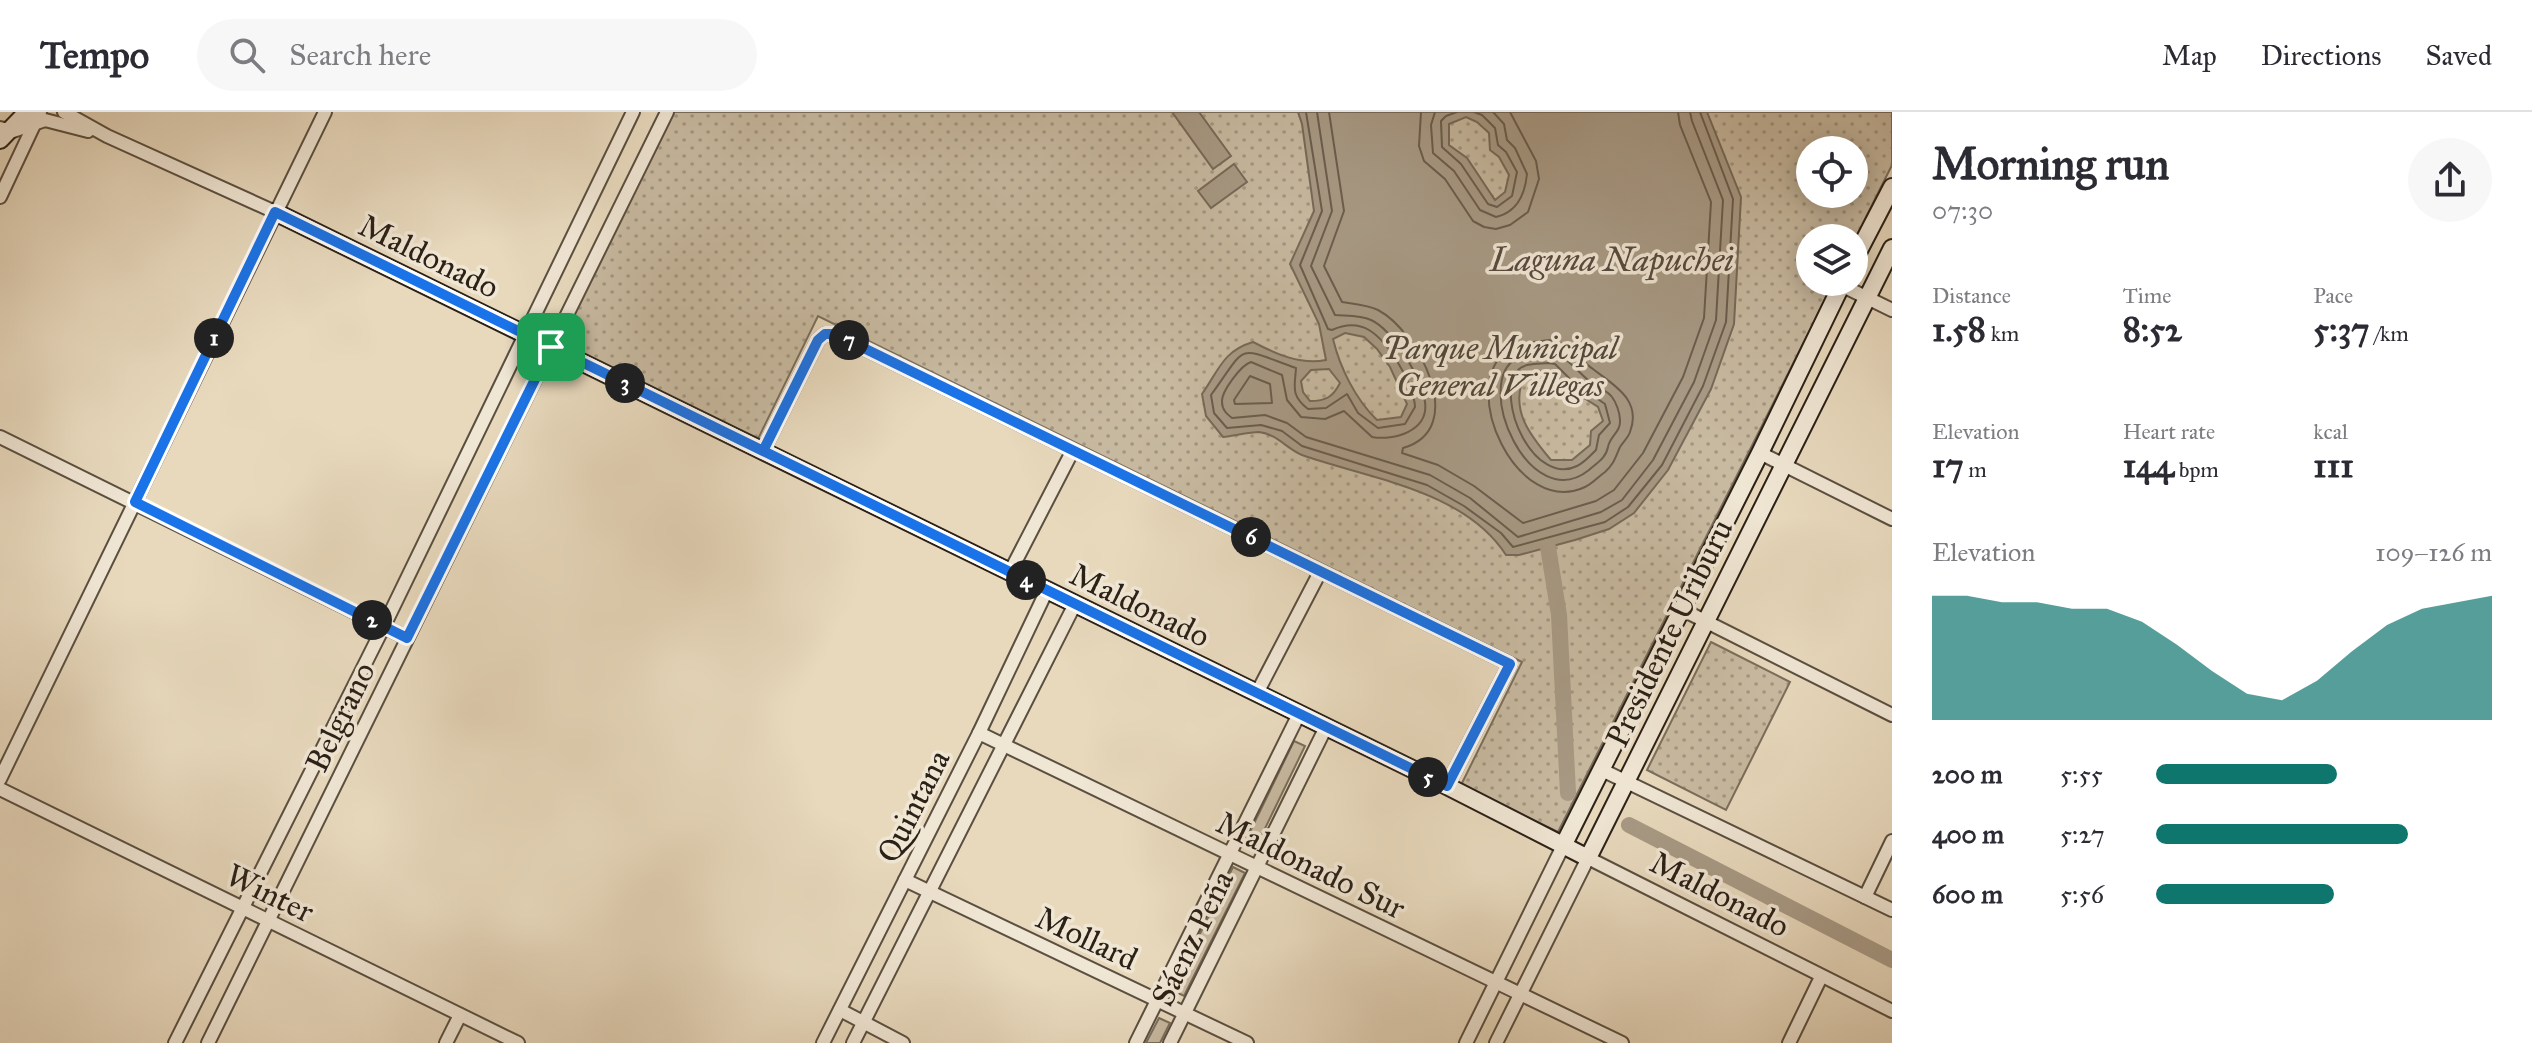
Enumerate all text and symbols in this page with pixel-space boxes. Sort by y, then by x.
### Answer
search box [197,19,757,91]
text: Tempo [40,32,149,78]
icon: search [225,33,269,77]
text: Search here [289,37,431,73]
text: Map [2162,38,2217,73]
text: Directions [2261,38,2382,73]
text: Saved [2426,38,2492,73]
map controls [1796,136,1868,296]
button: locate [1796,136,1868,208]
text: Morning run [1932,137,2169,191]
button: share [2408,138,2492,222]
text: 07:30 [1932,194,1993,226]
street label: Maldonado [352,206,505,307]
button: layers [1796,224,1868,296]
water label: Laguna Napuchei [1488,239,1734,281]
text: Distance [1932,282,2011,309]
text: Time [2123,282,2171,309]
text: Pace [2313,282,2353,309]
text: 1.58 [1932,309,1986,350]
text: 8:52 [2123,309,2182,350]
text: 5:37 [2313,309,2369,350]
pin [517,313,585,381]
pin: 1 [194,318,234,358]
pin: 7 [829,320,869,360]
text: km [1986,320,2019,347]
text: /km [2369,320,2409,347]
text: 1 [210,324,218,351]
icon: arrive [529,325,573,369]
text: 7 [843,326,855,353]
park label: Parque Municipal General Villegas [1382,329,1620,405]
pin: 3 [605,363,645,403]
text: 3 [621,369,629,396]
text: Elevation [1932,418,2019,445]
text: Heart rate [2123,418,2215,445]
text: kcal [2313,418,2348,445]
text: 17 [1932,445,1964,486]
text: 144 [2123,445,2174,486]
text: 111 [2313,445,2354,486]
text: m [1964,456,1987,483]
text: bpm [2174,456,2219,483]
street label: Presidente Uriburu [1597,513,1741,753]
pin: 6 [1231,517,1271,557]
text: 6 [1245,523,1257,550]
text: Elevation [1932,536,2035,568]
text: 109–126 m [2375,536,2492,568]
street label: Maldonado [1063,555,1216,656]
pin: 4 [1006,560,1046,600]
text: 4 [1020,566,1032,593]
pin: 2 [352,600,392,640]
text: 2 [367,606,377,633]
street label: Belgrano [297,656,384,778]
street label: Quintana [869,743,959,869]
pin: 5 [1408,757,1448,797]
text: 200 m [1932,758,2003,790]
text: 5:55 [2060,758,2103,790]
text: 5 [1423,763,1433,790]
street label: Maldonado Sur [1210,803,1412,928]
text: 400 m [1932,818,2004,850]
text: 5:27 [2060,818,2105,850]
street label: Maldonado [1644,843,1796,946]
street label: Winter [219,856,320,931]
street label: Sáenz Peña [1143,864,1242,1012]
text: 600 m [1932,878,2003,910]
text: 5:56 [2060,878,2104,910]
street label: Mollard [1030,898,1144,979]

